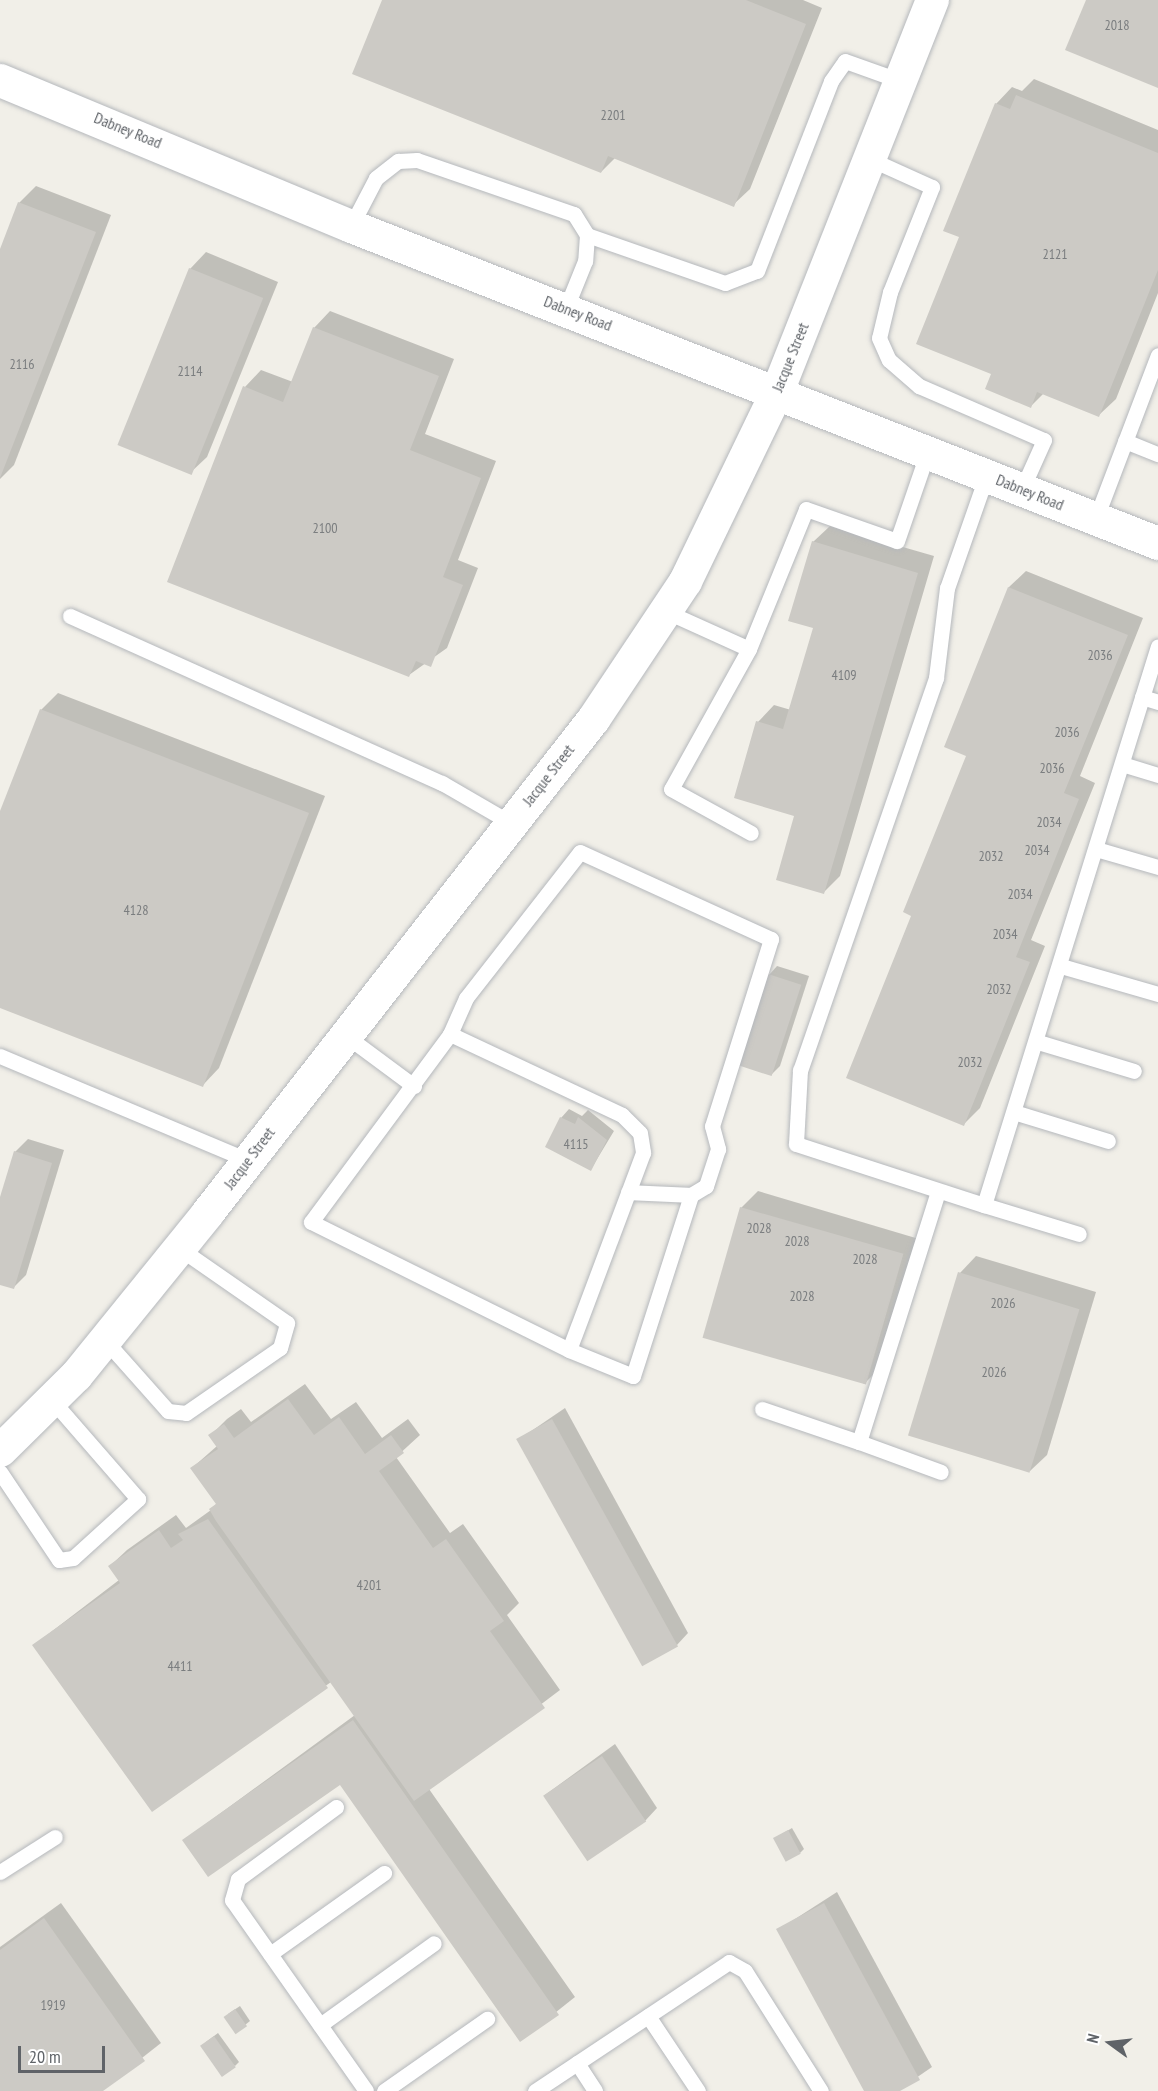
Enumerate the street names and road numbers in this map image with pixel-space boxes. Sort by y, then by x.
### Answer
street label: Dabney Road [91,108,165,152]
street label: Dabney Road [541,291,615,335]
street label: Jacque Street [767,320,813,394]
street label: Dabney Road [993,470,1067,514]
street label: Jacque Street [518,740,578,810]
street label: Jacque Street [219,1123,279,1193]

